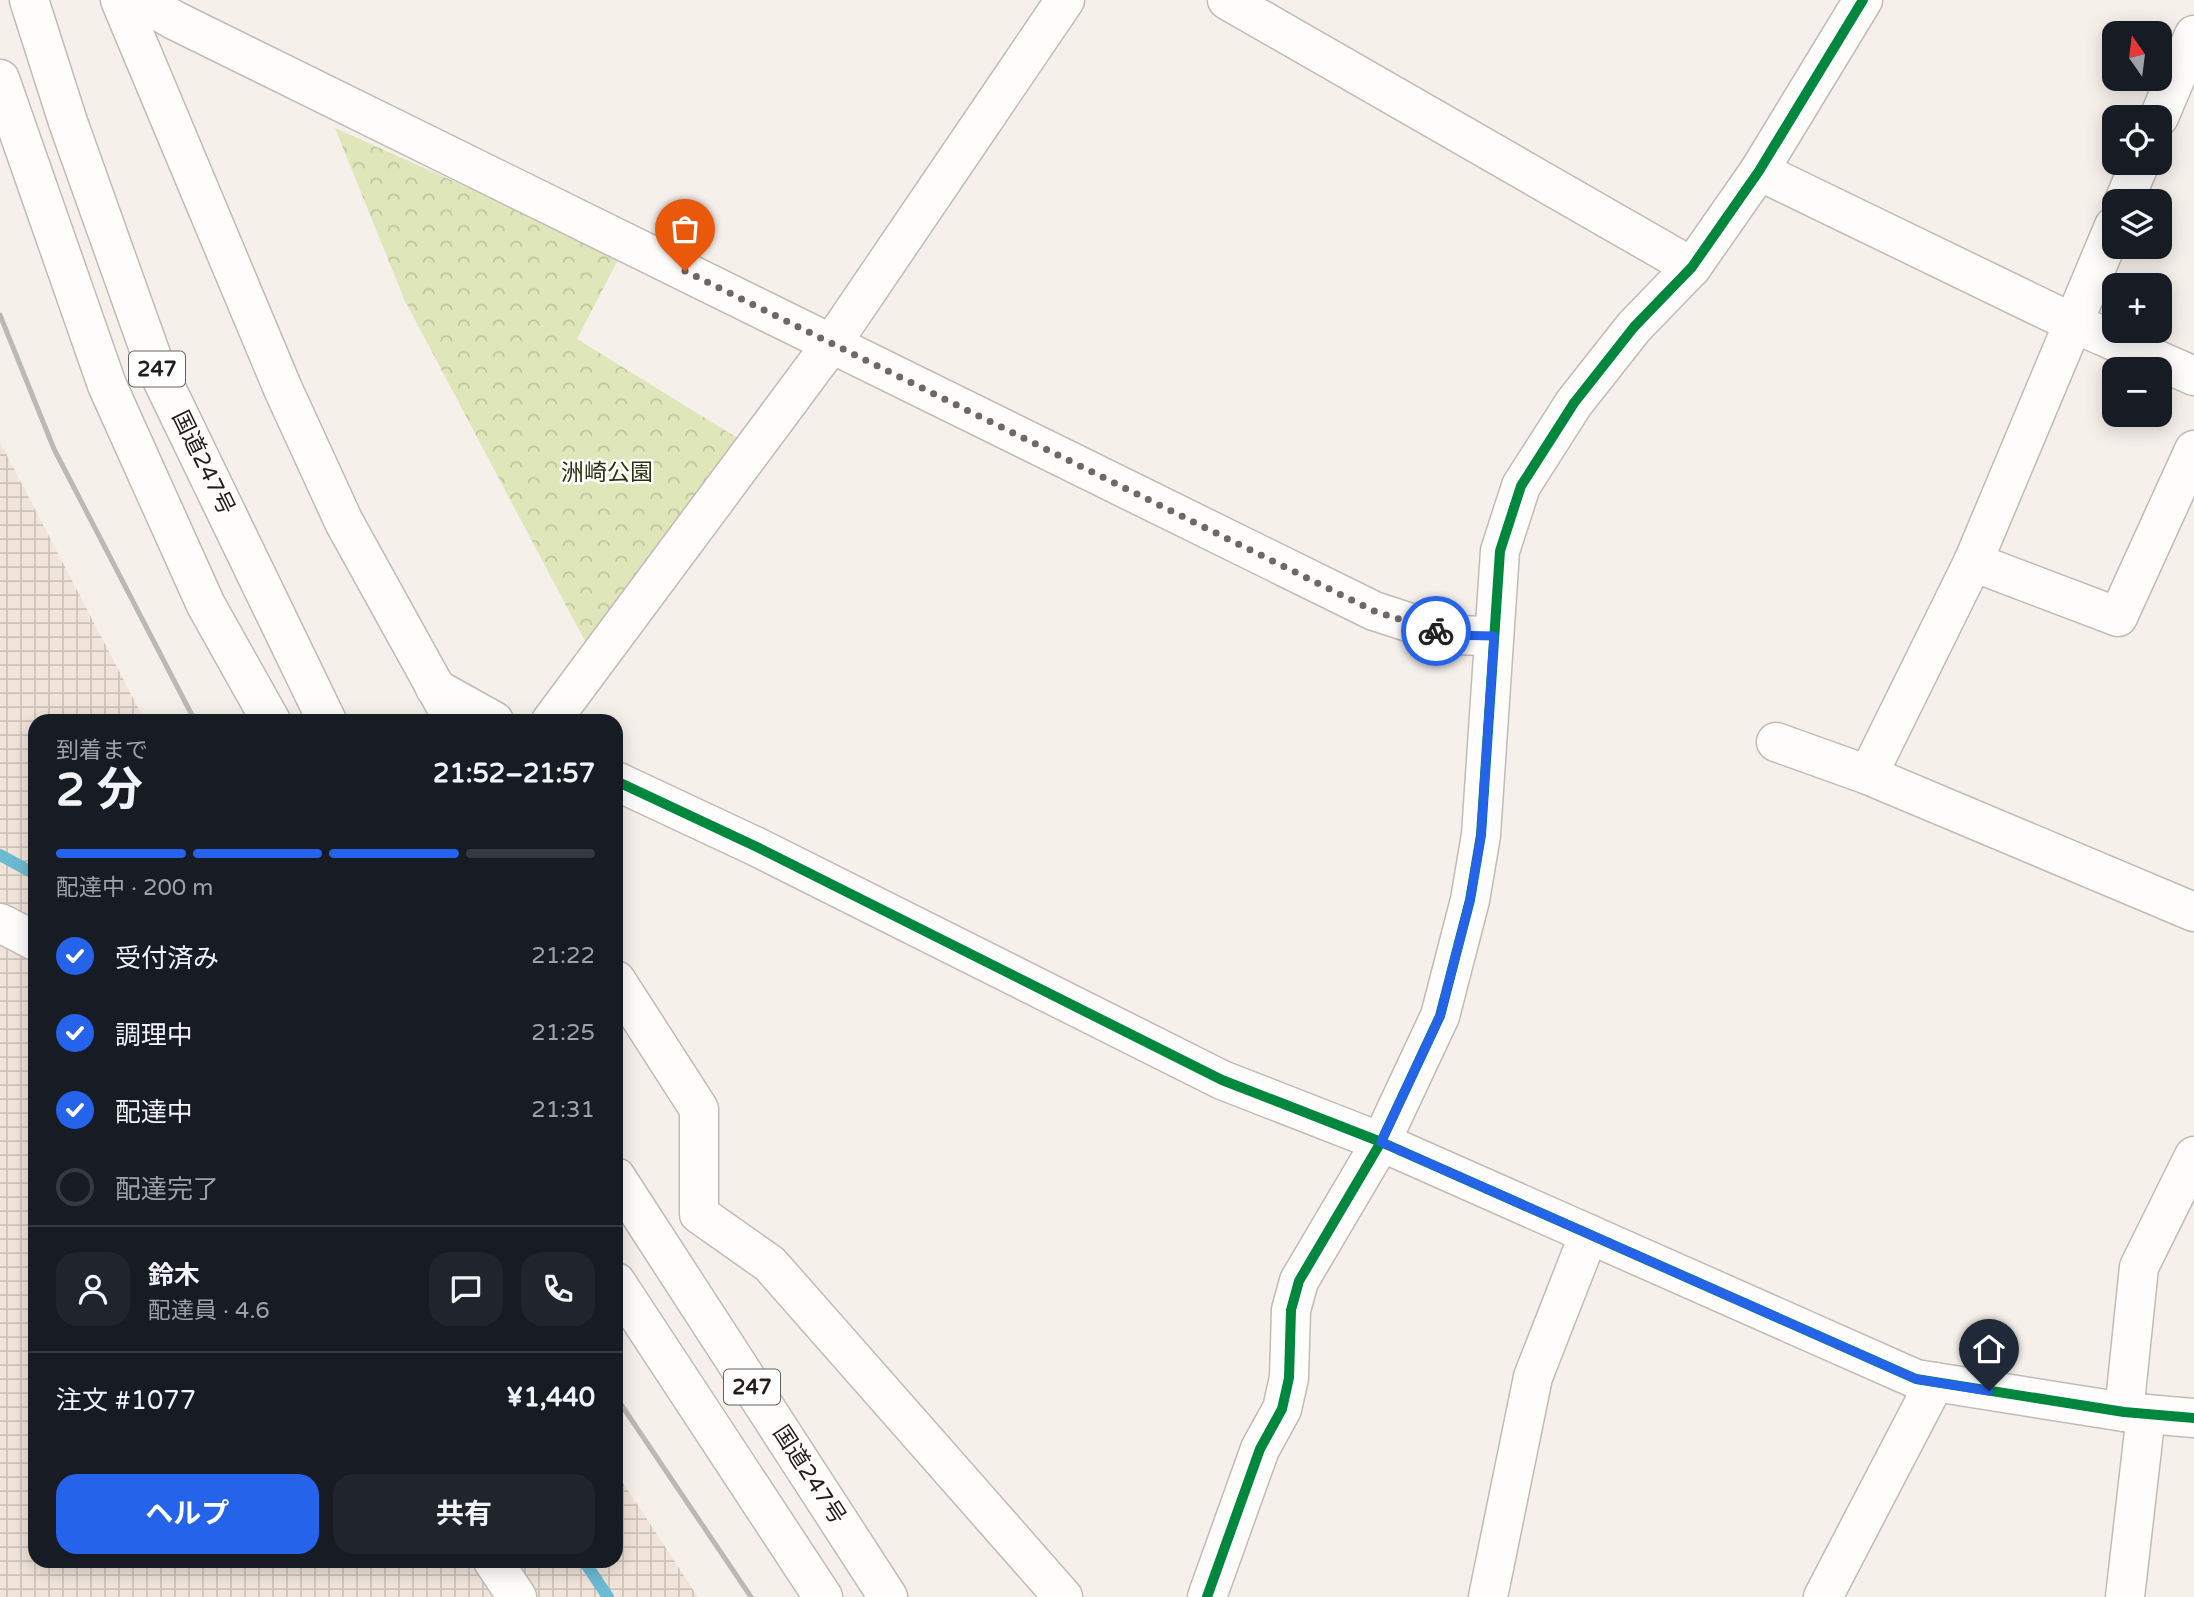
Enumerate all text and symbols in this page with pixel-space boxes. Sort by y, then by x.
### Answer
north arrow [2102,21,2172,91]
map controls [2102,21,2172,427]
button: locate [2102,105,2172,175]
button: layers [2102,189,2172,259]
pin [655,199,715,271]
icon: bag [666,210,704,248]
button: + [2102,273,2172,343]
road number: 247 [129,352,185,386]
button: − [2102,357,2172,427]
street label: 国道247号 [166,406,240,520]
park label: 洲崎公園 [561,459,653,487]
courier [1401,596,1471,666]
icon: bike [1417,612,1455,650]
text: 到着まで [56,737,148,765]
text: 21:52–21:57 [433,758,595,789]
text: 2 分 [56,763,143,818]
text: 配達中 · 200 m [56,874,213,902]
icon: check [56,937,94,975]
text: 21:22 [531,942,595,970]
text: 受付済み [115,943,219,974]
icon: check [56,1014,94,1052]
text: 21:25 [531,1019,595,1047]
text: 調理中 [115,1020,193,1051]
icon: check [56,1091,94,1129]
text: 21:31 [531,1096,595,1124]
text: 配達中 [115,1097,193,1128]
text: 配達完了 [115,1174,219,1205]
button: person [56,1252,130,1326]
button: chat [429,1252,503,1326]
button: phone [521,1252,595,1326]
text: 鈴木 [148,1260,200,1291]
text: 配達員 · 4.6 [148,1297,270,1325]
pin [1959,1319,2019,1391]
icon: home [1970,1330,2008,1368]
road number: 247 [724,1370,780,1404]
text: ¥1,440 [506,1382,595,1413]
text: 注文 #1077 [56,1385,196,1416]
street label: 国道247号 [767,1420,851,1530]
button: ヘルプ [56,1474,319,1554]
button: 共有 [333,1474,595,1554]

